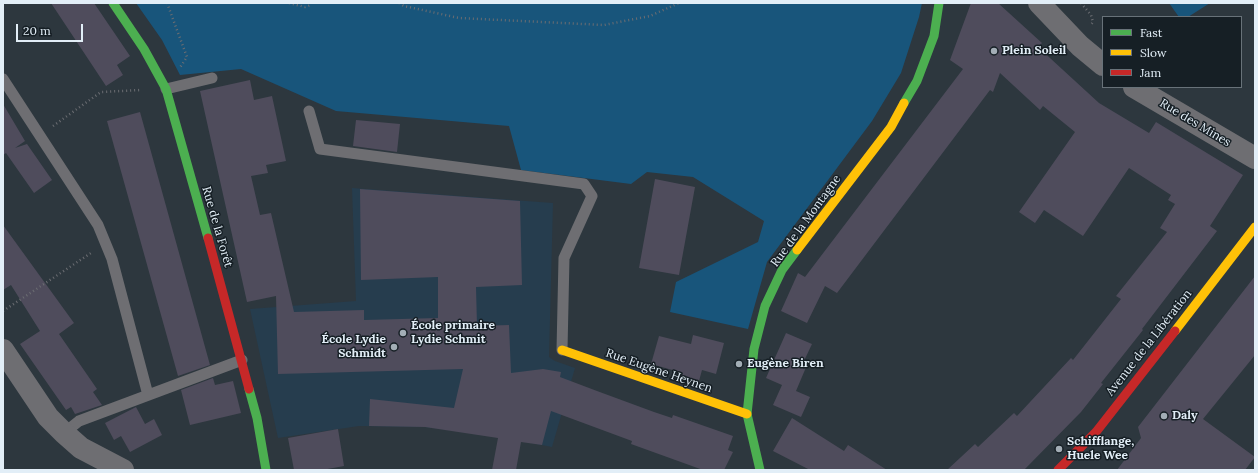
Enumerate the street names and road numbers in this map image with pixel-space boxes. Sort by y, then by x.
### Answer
street label: Rue des Mines [1157,96,1233,150]
street label: Rue de la Montagne [768,172,844,270]
street label: Rue de la Forêt [199,185,235,269]
street label: Avenue de la Libération [1103,287,1195,399]
street label: Rue Eugène Heynen [604,346,714,396]

